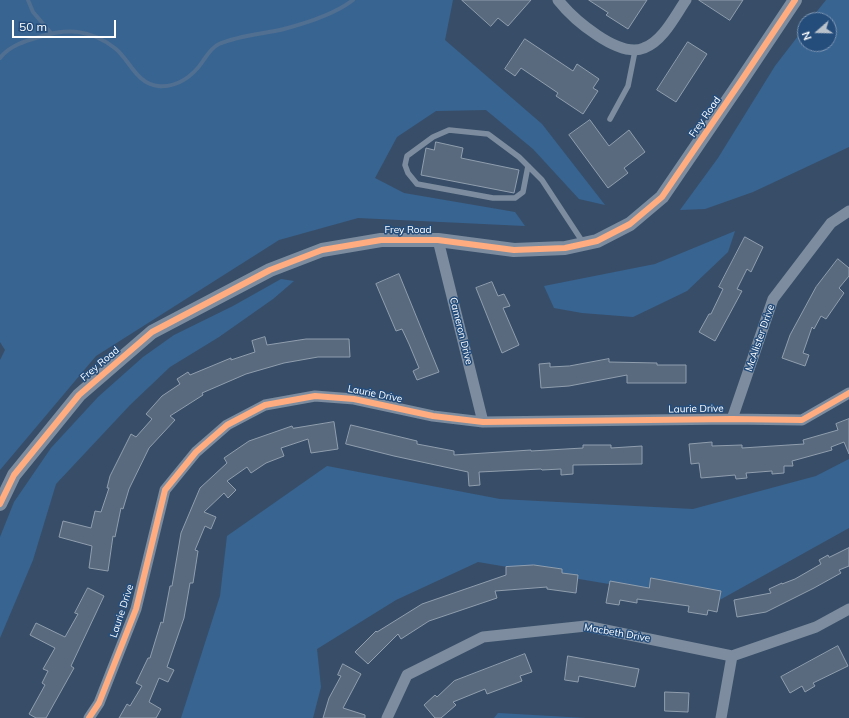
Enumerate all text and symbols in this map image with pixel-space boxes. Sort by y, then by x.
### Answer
scale bar [14,12,118,38]
north arrow [797,12,837,52]
text: 50 m [19,19,47,34]
text: N [799,29,815,42]
street label: Frey Road [687,94,723,140]
street label: Frey Road [385,224,431,236]
street label: Cameron Drive [447,296,475,366]
street label: McAlister Drive [743,303,777,373]
street label: Frey Road [78,344,122,384]
street label: Laurie Drive [347,383,403,405]
street label: Laurie Drive [668,403,724,415]
street label: Laurie Drive [108,583,136,639]
street label: Macbeth Drive [583,621,651,645]

